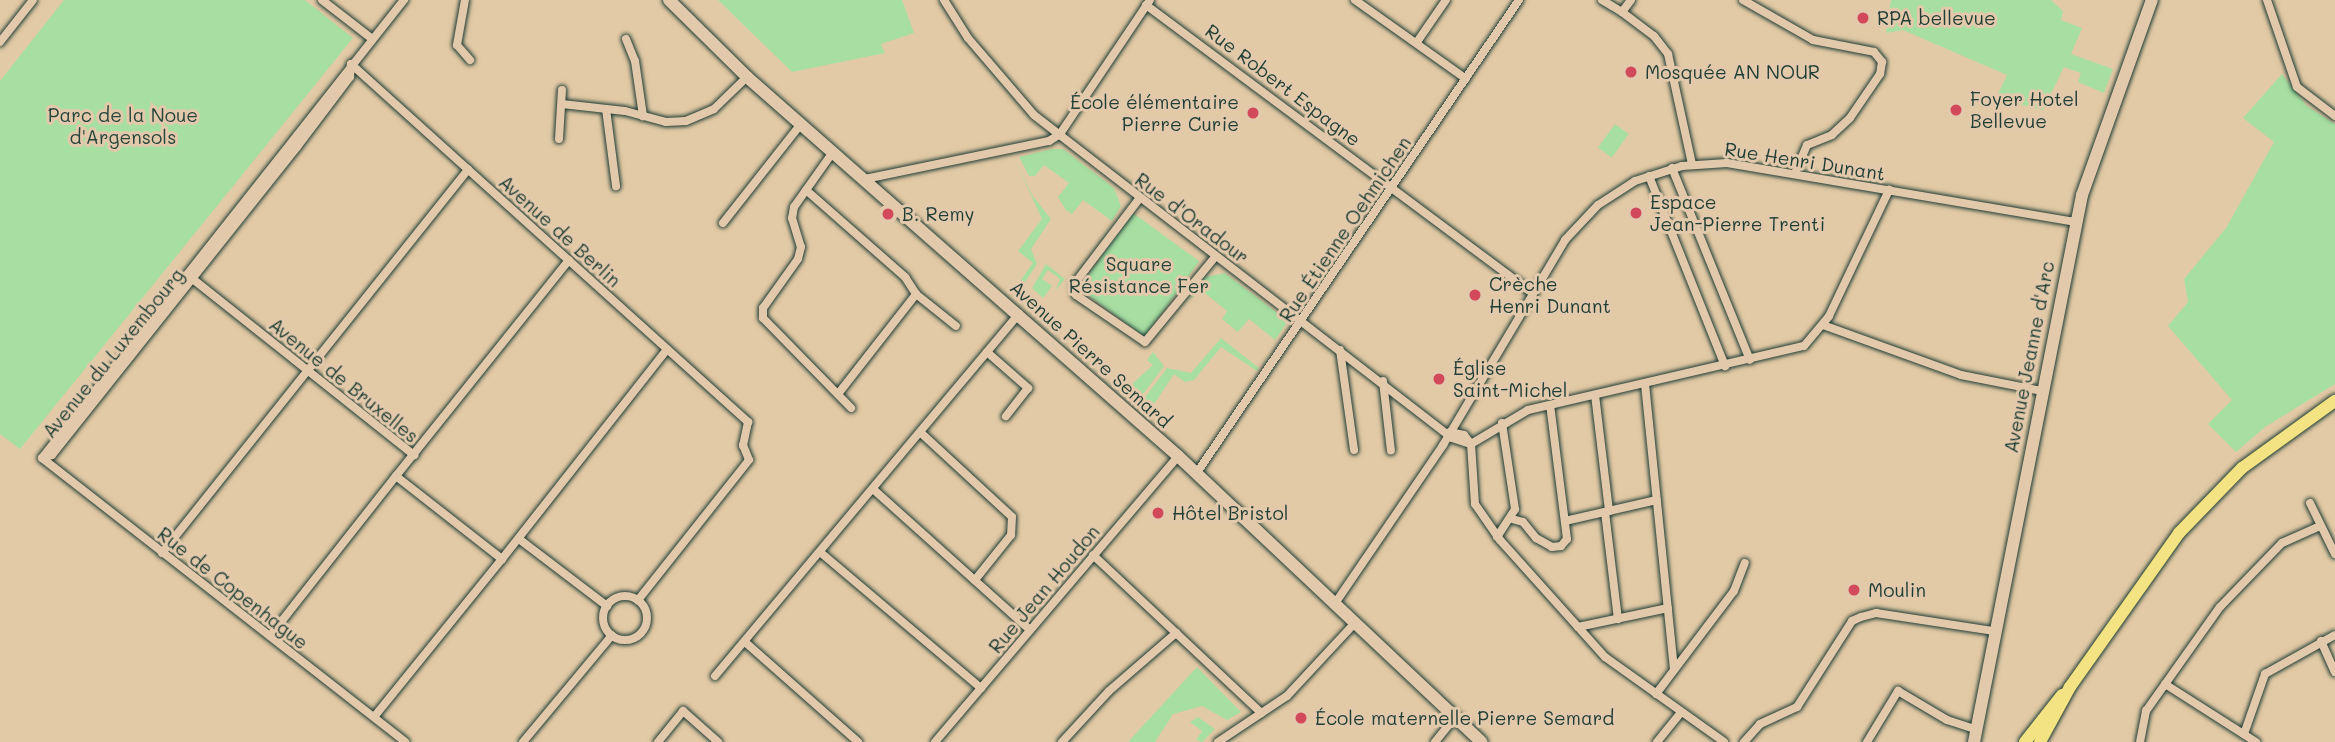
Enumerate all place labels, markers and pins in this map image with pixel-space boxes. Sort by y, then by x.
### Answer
place label: RPA bellevue [1877,7,1996,29]
marker: RPA bellevue [1855,10,1871,26]
place label: Mosquée AN NOUR [1645,61,1820,83]
marker: Mosquée AN NOUR [1623,64,1639,80]
place label: Foyer Hotel Bellevue [1970,88,2079,132]
place label: École élémentaire Pierre Curie [1070,91,1239,135]
marker: Foyer Hotel Bellevue [1948,102,1964,118]
marker: École élémentaire Pierre Curie [1245,105,1261,121]
place label: Espace Jean-Pierre Trenti [1650,191,1825,235]
place label: B. Remy [902,203,975,225]
marker: Espace Jean-Pierre Trenti [1628,205,1644,221]
marker: B. Remy [880,206,896,222]
place label: Crèche Henri Dunant [1489,273,1611,317]
marker: Crèche Henri Dunant [1467,287,1483,303]
place label: Église Saint-Michel [1453,357,1568,401]
marker: Église Saint-Michel [1431,371,1447,387]
place label: Hôtel Bristol [1172,502,1289,524]
marker: Hôtel Bristol [1150,505,1166,521]
place label: Moulin [1868,579,1926,601]
marker: Moulin [1846,582,1862,598]
place label: École maternelle Pierre Semard [1315,707,1614,729]
marker: École maternelle Pierre Semard [1293,710,1309,726]

